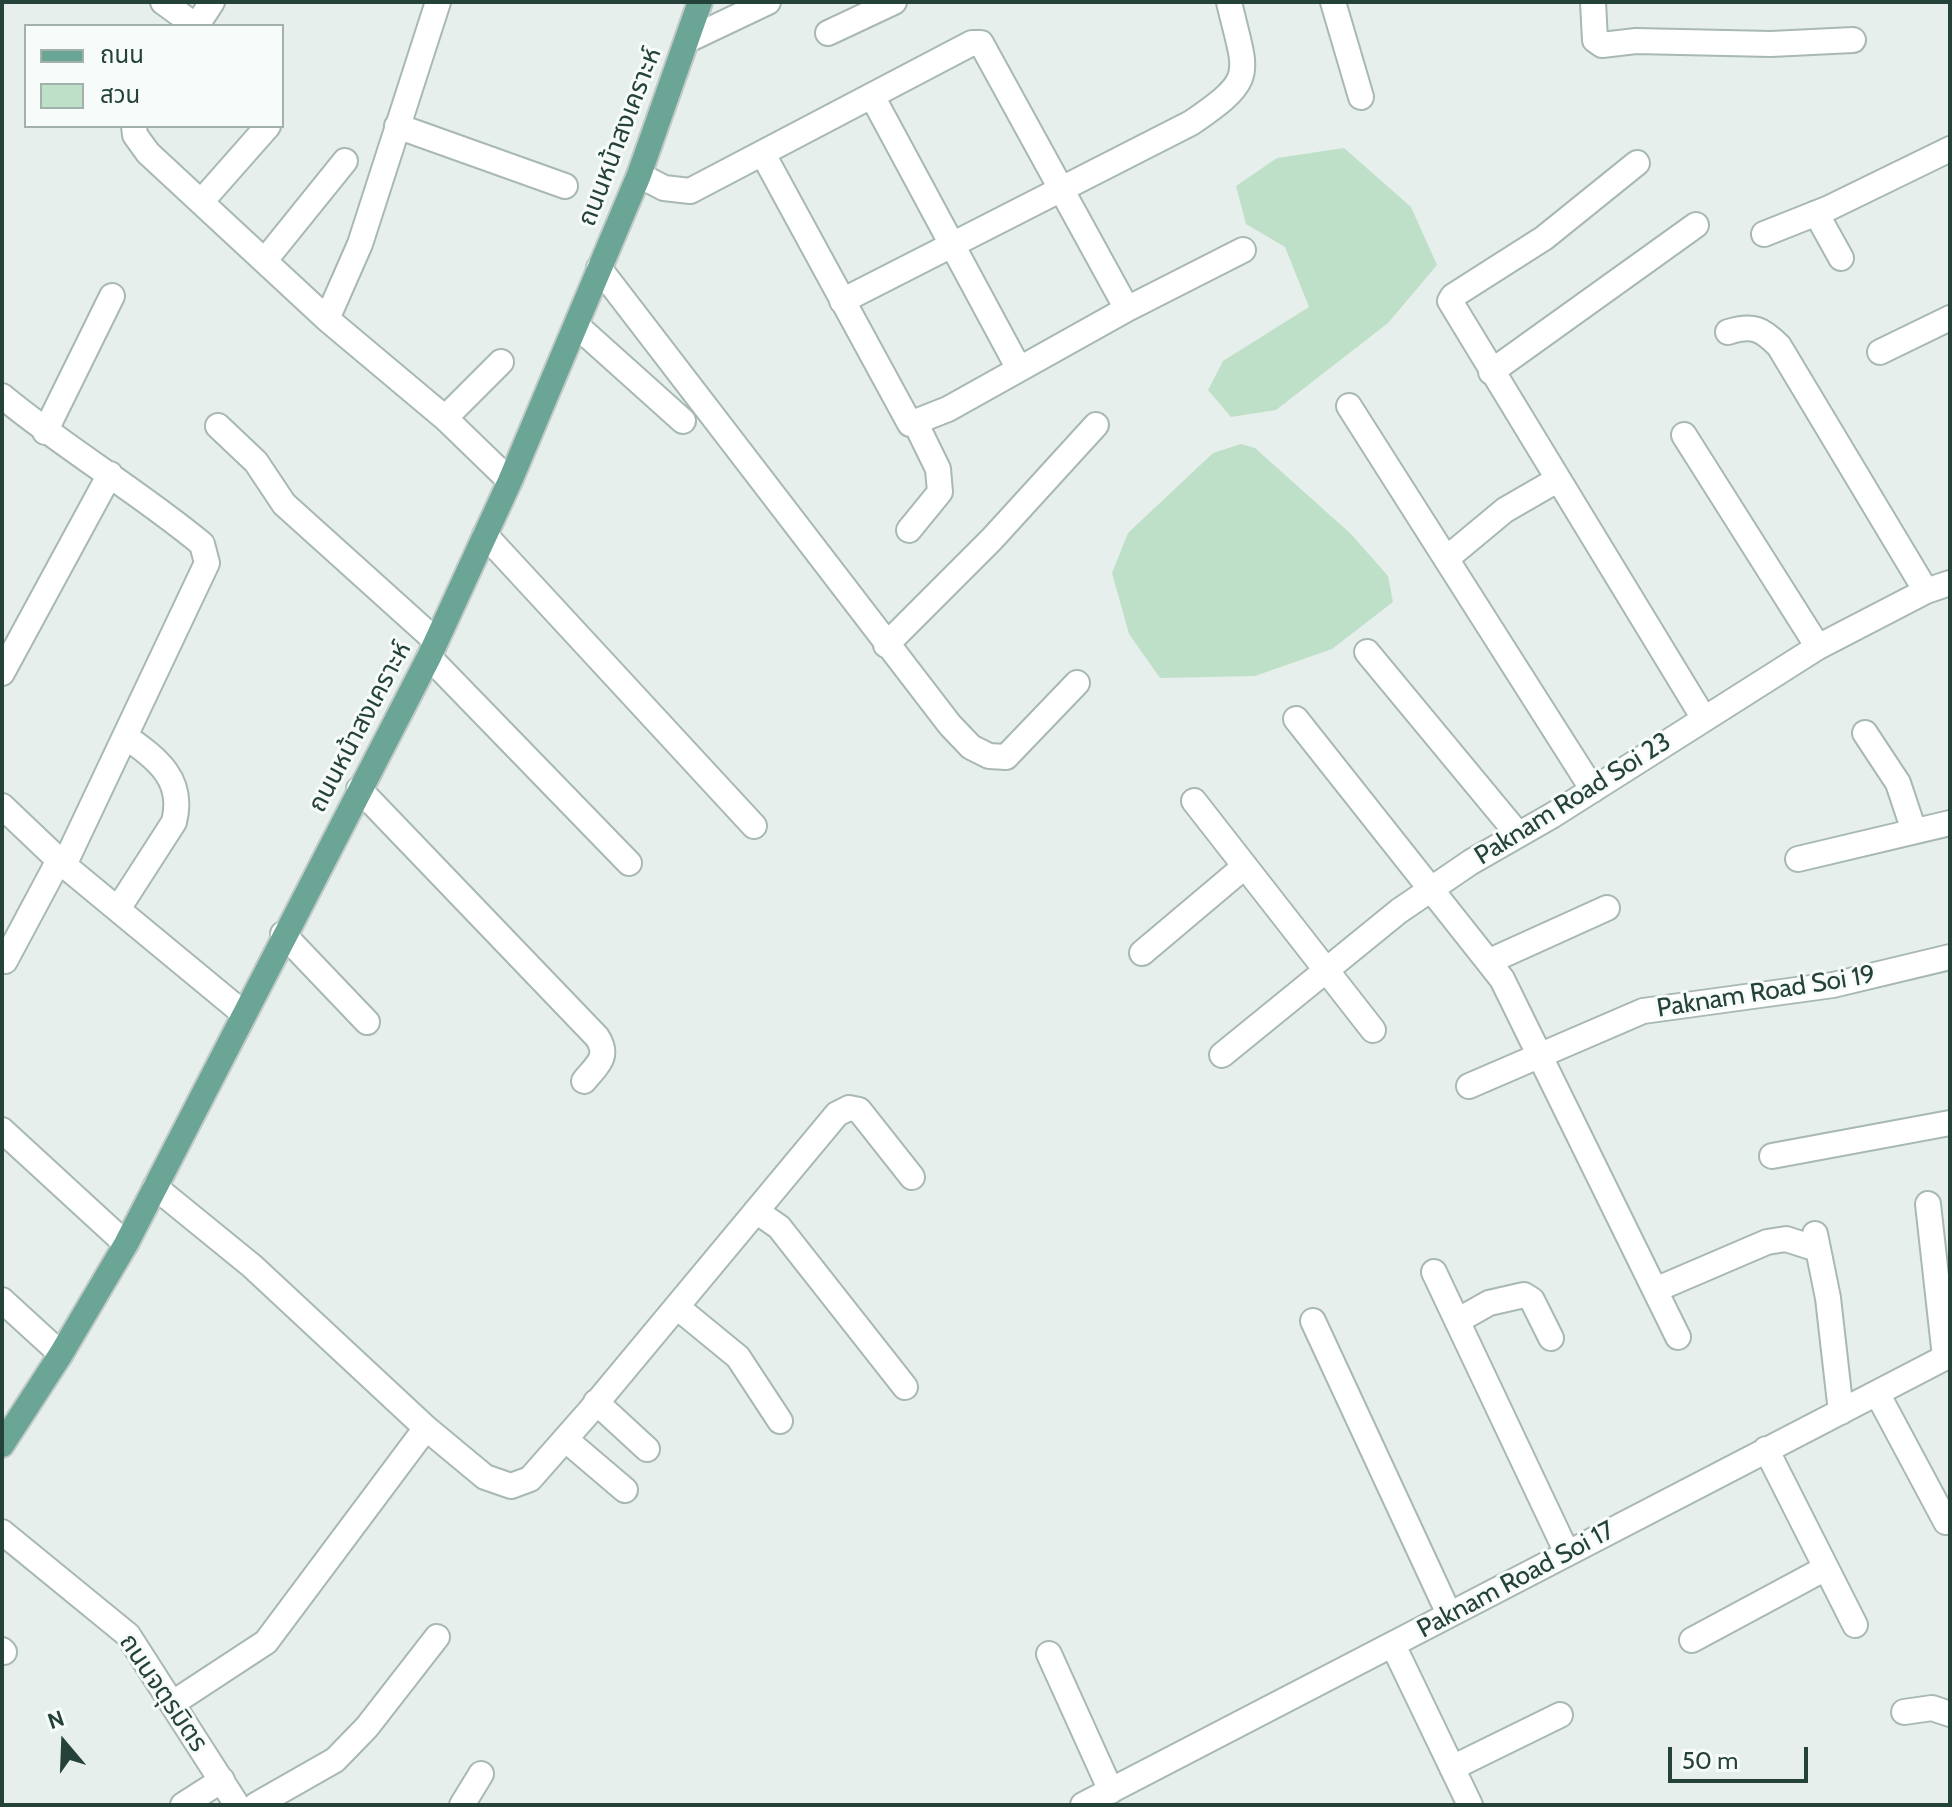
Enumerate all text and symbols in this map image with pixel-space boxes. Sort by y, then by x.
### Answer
legend [24,24,284,128]
text: ถนน [100,40,144,69]
street label: ถนนหน้าสงเคราะห์ [572,43,668,231]
text: สวน [100,80,140,109]
street label: ถนนหน้าสงเคราะห์ [302,636,418,818]
street label: Paknam Road Soi 23 [1469,726,1677,872]
street label: Paknam Road Soi 19 [1655,959,1877,1025]
street label: Paknam Road Soi 17 [1412,1515,1620,1645]
street label: ถนนจตุรมิตร [112,1628,214,1758]
north arrow [24,1703,104,1783]
text: N [44,1705,68,1735]
scale bar [1672,1731,1812,1781]
text: 50 m [1682,1746,1738,1775]

